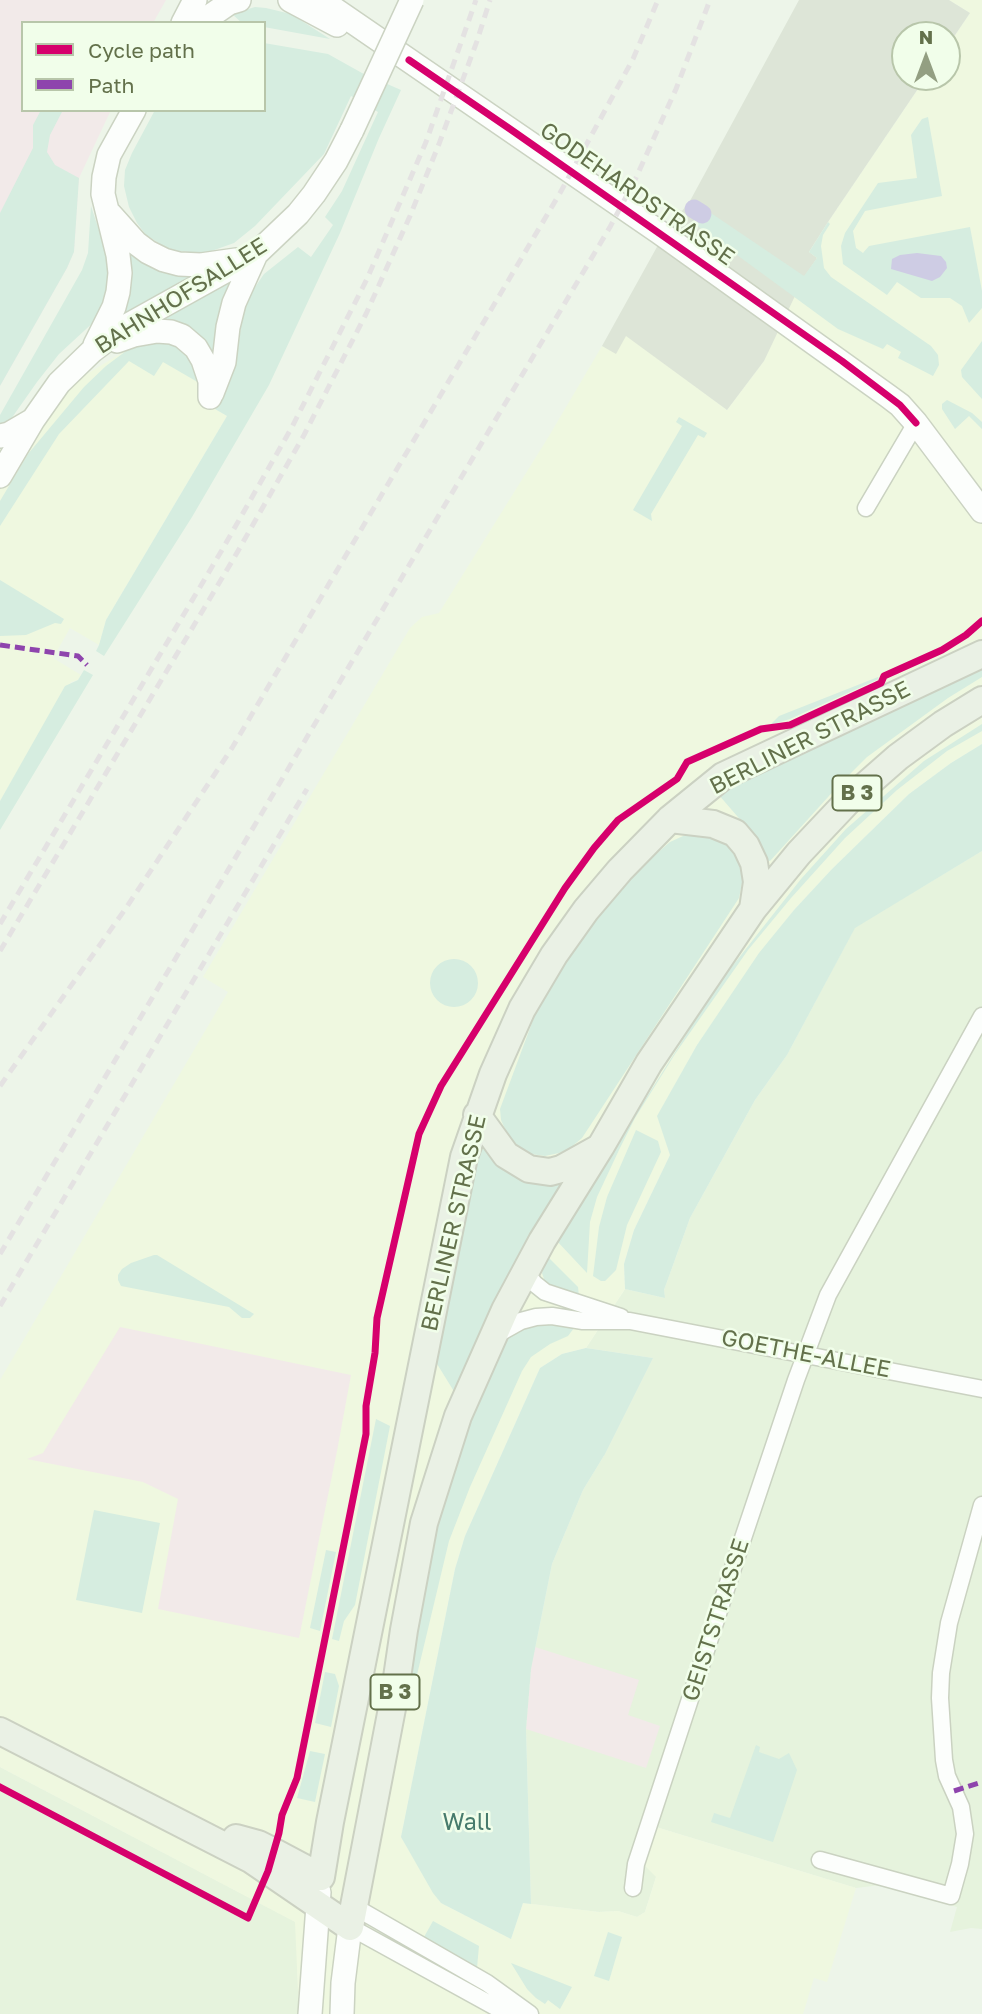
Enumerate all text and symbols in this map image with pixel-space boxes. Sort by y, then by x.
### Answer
legend [21,21,266,112]
north arrow [891,21,961,91]
text: N [919,25,933,48]
text: Cycle path [88,37,195,63]
text: Path [88,72,135,98]
street label: GODEHARDSTRASSE [534,116,740,272]
street label: BAHNHOFSALLEE [90,232,272,360]
street label: BERLINER STRASSE [705,675,915,801]
road number: B 3 [832,776,882,810]
street label: BERLINER STRASSE [416,1112,492,1334]
street label: GOETHE-ALLEE [719,1324,893,1384]
street label: GEISTSTRASSE [677,1535,755,1705]
road number: B 3 [370,1674,420,1710]
park label: Wall [443,1809,491,1837]

